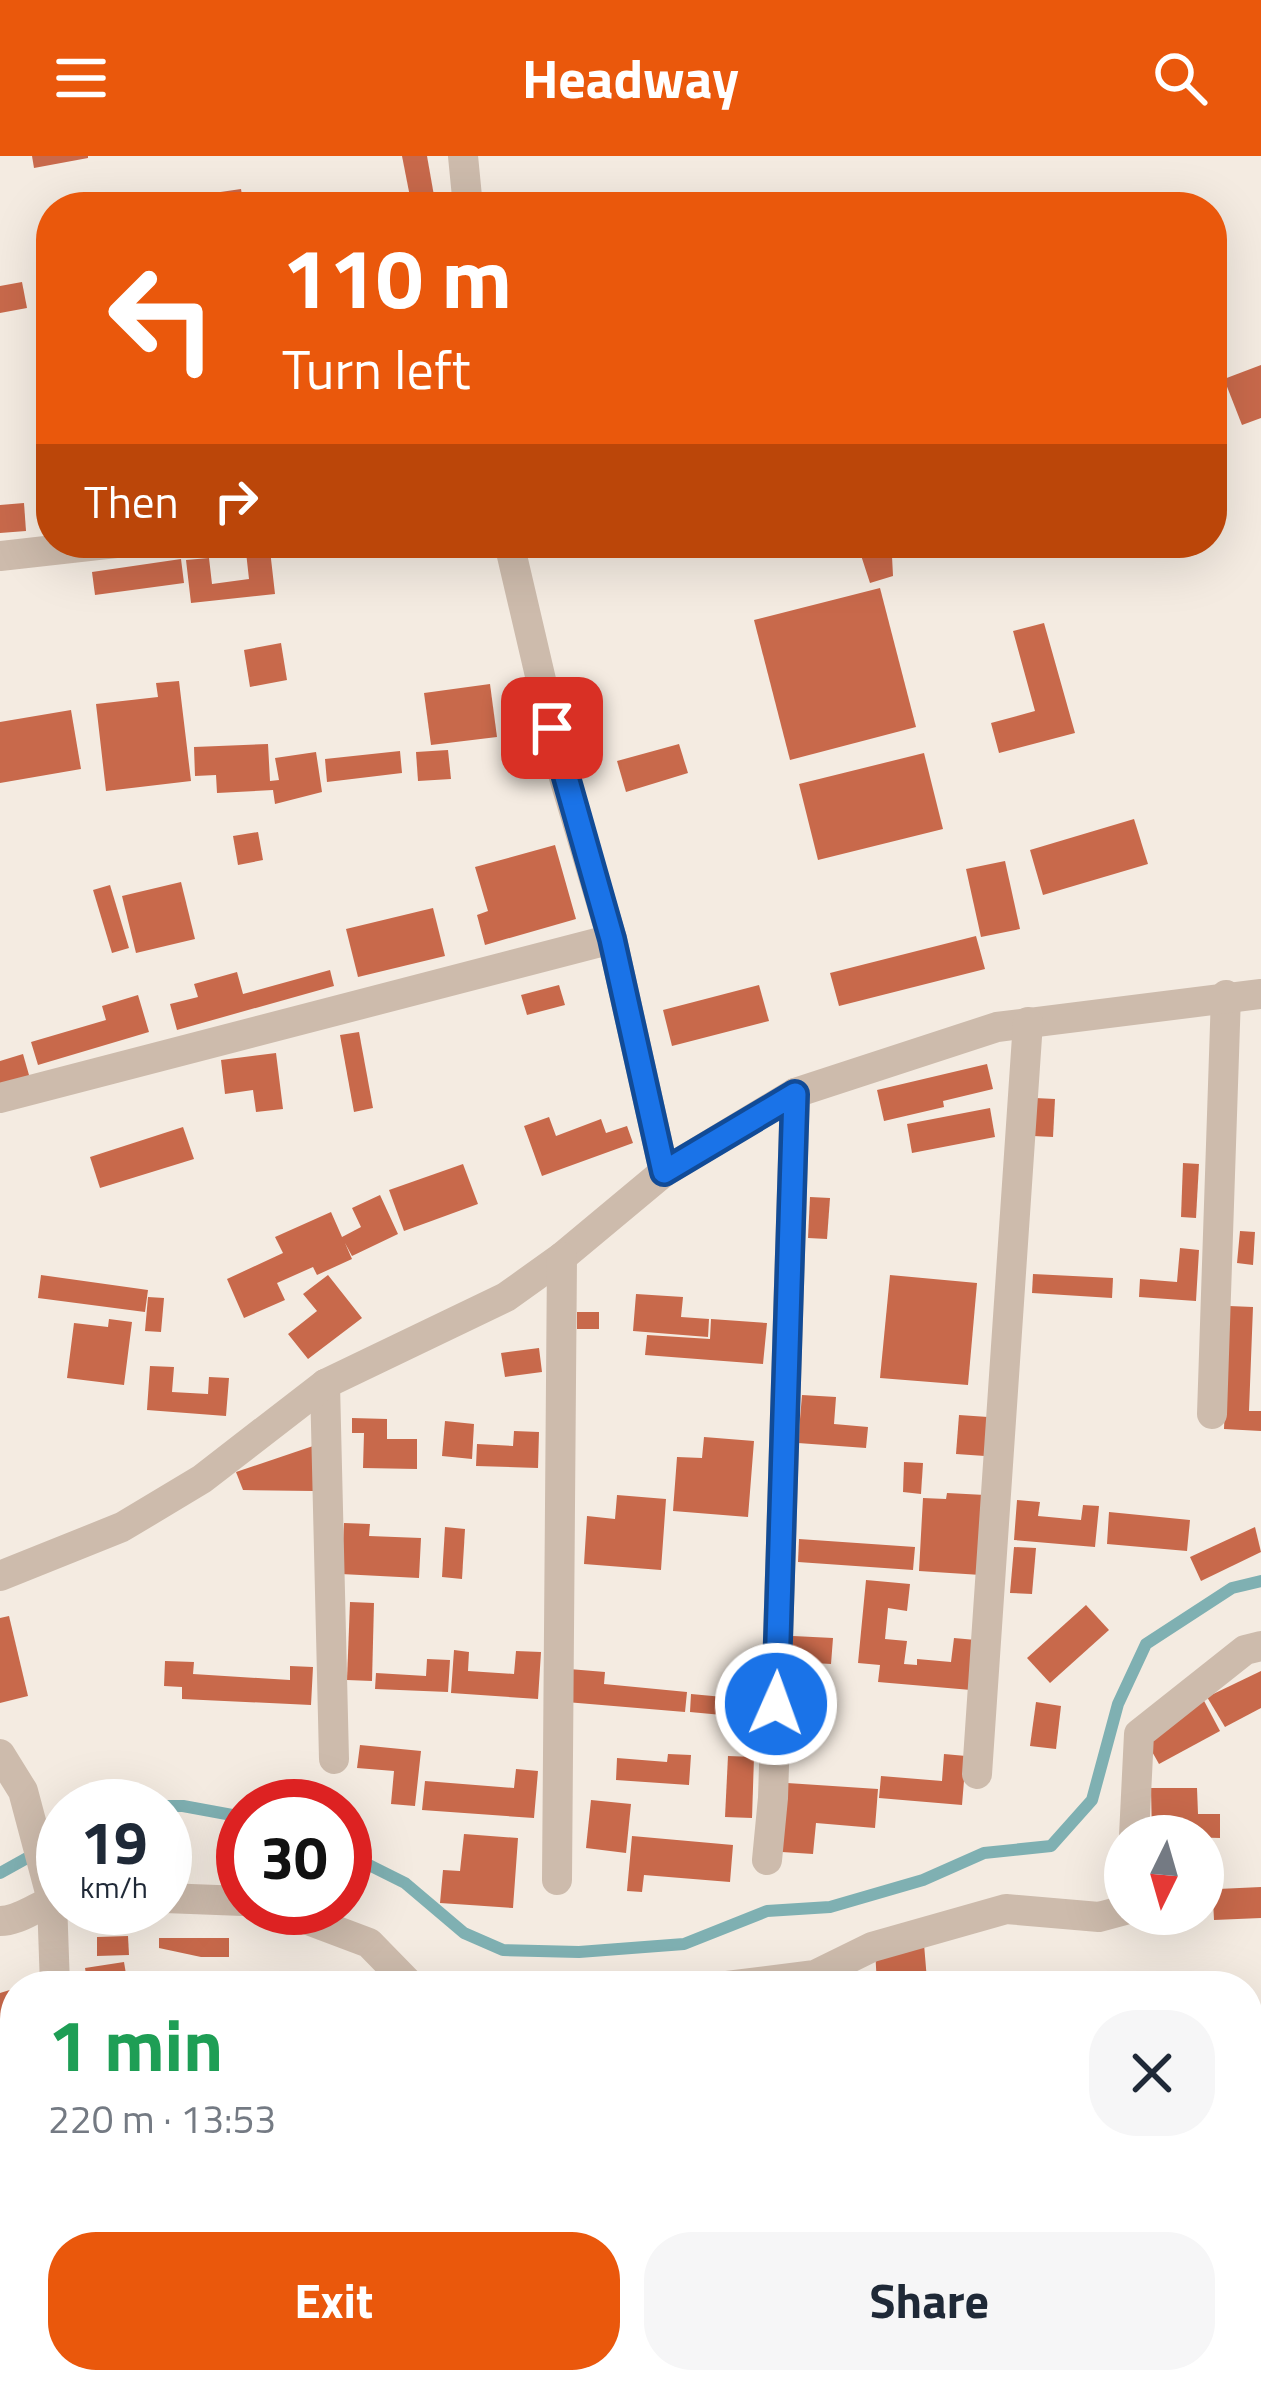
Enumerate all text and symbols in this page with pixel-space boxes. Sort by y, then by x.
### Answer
text: Headway [522,37,739,119]
icon: menu [48,45,114,111]
icon: search [1147,45,1213,111]
text: 110 m [282,213,512,341]
icon: left [84,240,240,396]
text: Turn left [282,328,471,410]
text: Then [84,467,179,535]
icon: right [203,468,269,534]
pin [501,677,603,779]
icon: arrive [519,695,585,761]
position arrow [713,1641,839,1767]
speed limit sign: 30 [216,1779,372,1935]
text: 19 [80,1796,148,1887]
north arrow [1104,1815,1224,1935]
map controls [1104,1815,1224,1935]
text: km/h [80,1864,148,1910]
text: 1 min [48,1989,223,2099]
button: close [1089,2010,1215,2136]
text: 220 m · 13:53 [48,2089,276,2148]
button: Exit [48,2232,620,2370]
button: Share [644,2232,1215,2370]

